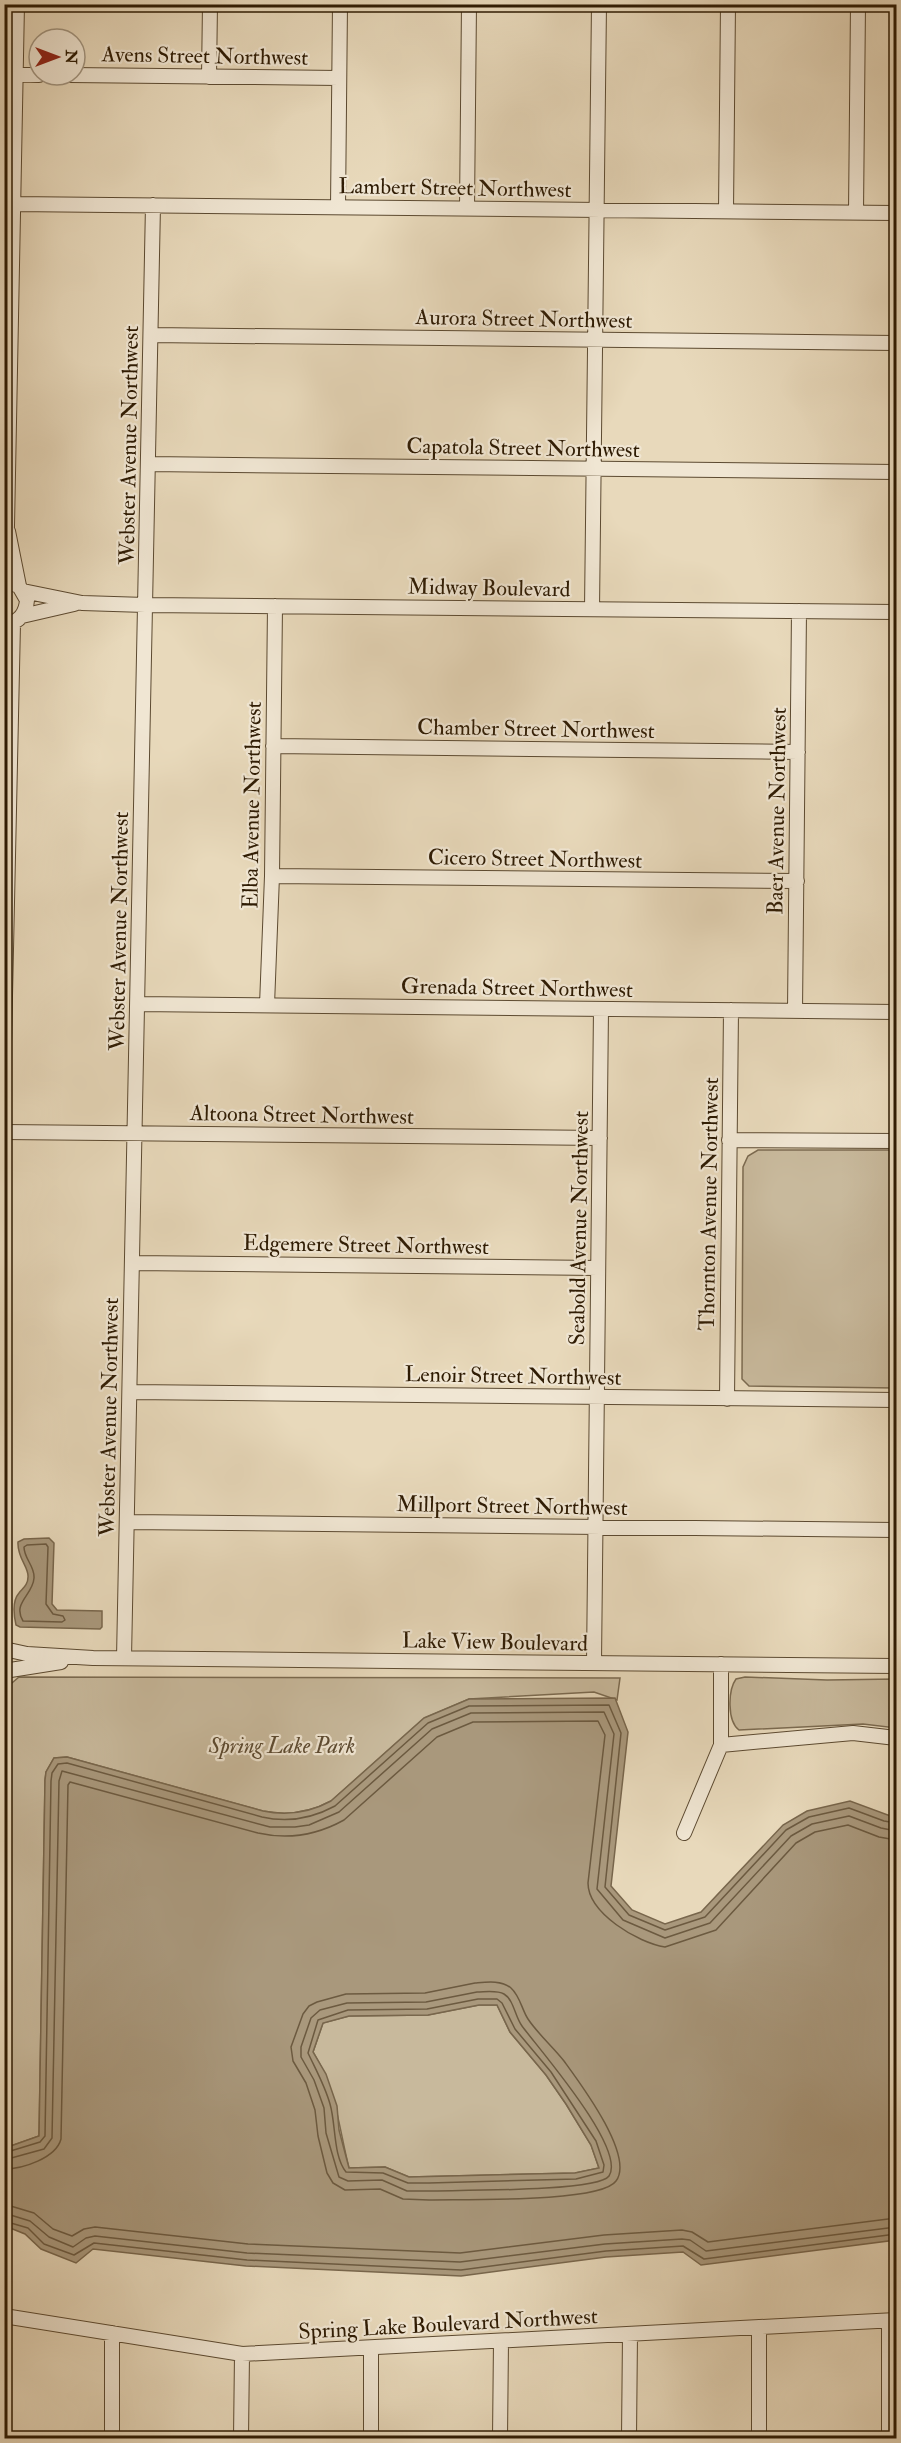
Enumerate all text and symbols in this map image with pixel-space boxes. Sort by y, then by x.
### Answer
north arrow [27,27,87,87]
street label: Avens Street Northwest [100,40,309,72]
text: N [61,49,81,65]
street label: Lambert Street Northwest [338,172,572,204]
street label: Aurora Street Northwest [414,303,633,335]
street label: Webster Avenue Northwest [113,325,145,566]
street label: Capatola Street Northwest [406,432,640,465]
street label: Midway Boulevard [407,573,571,603]
street label: Elba Avenue Northwest [236,701,268,909]
street label: Baer Avenue Northwest [761,707,793,915]
street label: Chamber Street Northwest [417,713,655,745]
street label: Webster Avenue Northwest [103,811,135,1052]
street label: Cicero Street Northwest [428,843,642,875]
street label: Grenada Street Northwest [401,972,633,1004]
street label: Thornton Avenue Northwest [693,1077,725,1331]
street label: Altoona Street Northwest [189,1099,414,1131]
street label: Seabold Avenue Northwest [563,1110,595,1346]
street label: Edgemere Street Northwest [243,1229,489,1261]
street label: Webster Avenue Northwest [93,1297,125,1538]
street label: Lenoir Street Northwest [404,1360,622,1392]
street label: Millport Street Northwest [396,1490,628,1523]
street label: Lake View Boulevard [402,1626,588,1658]
park label: Spring Lake Park [208,1732,355,1760]
street label: Spring Lake Boulevard Northwest [298,2302,599,2347]

